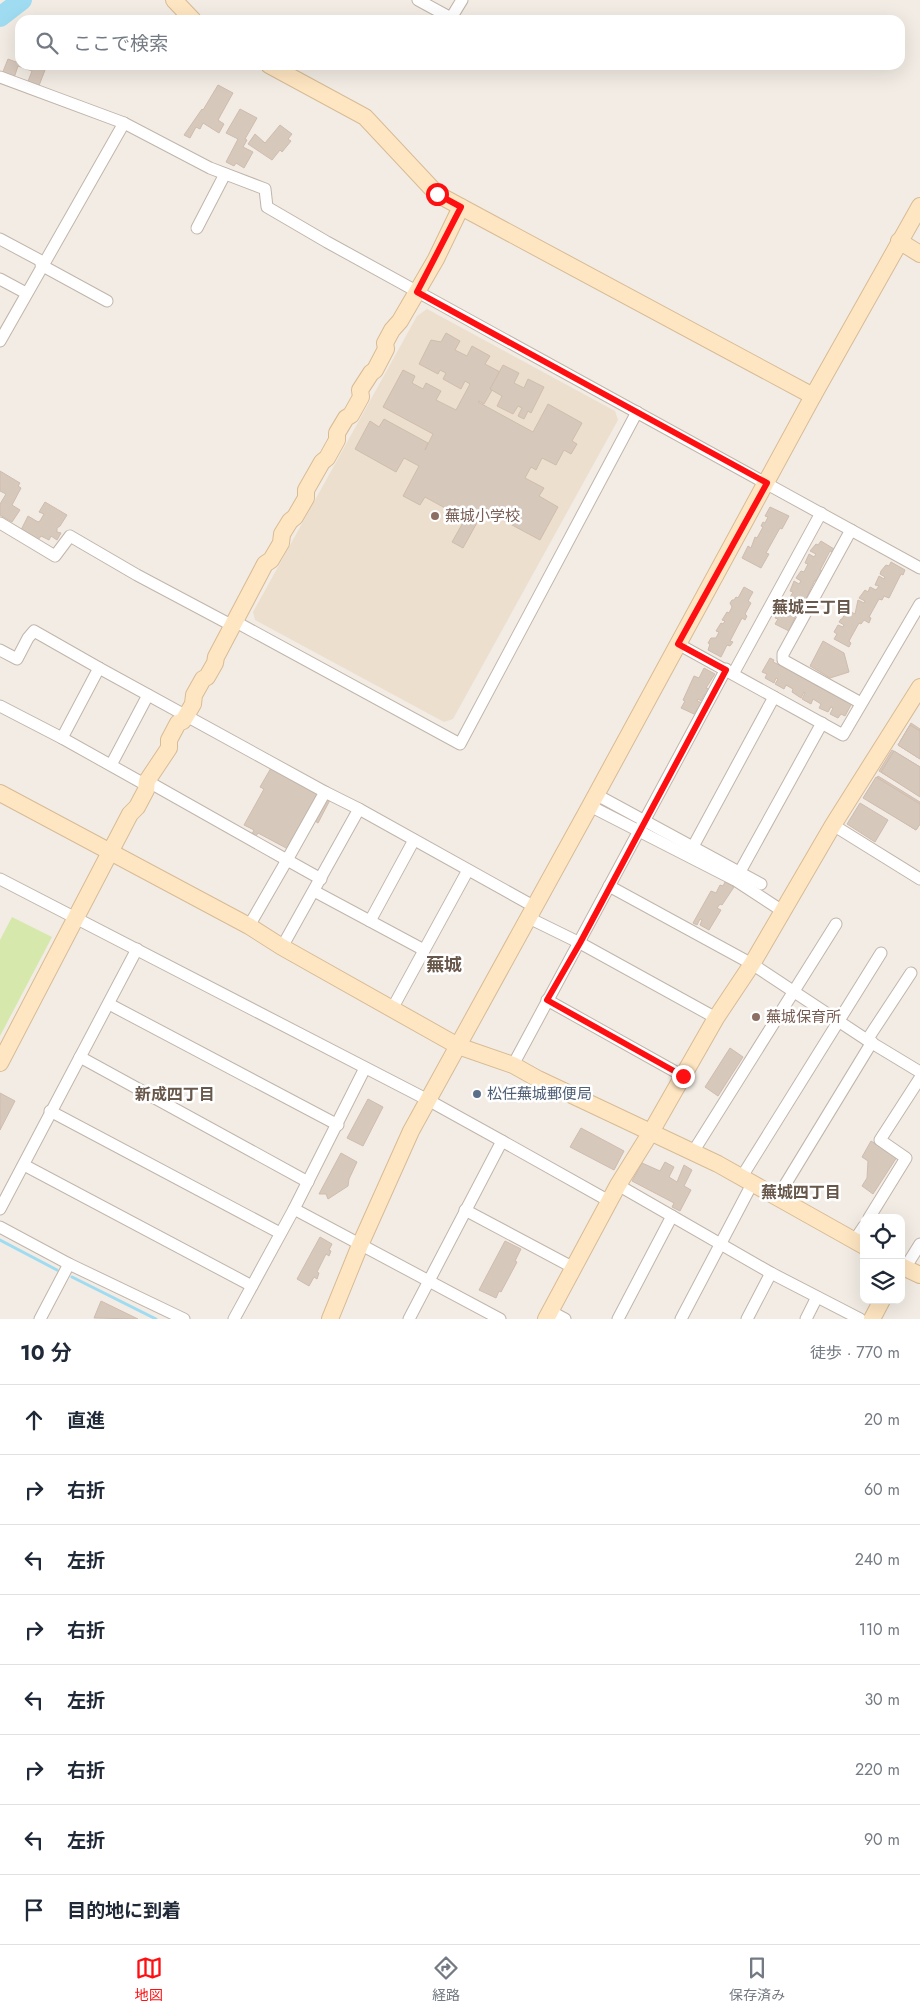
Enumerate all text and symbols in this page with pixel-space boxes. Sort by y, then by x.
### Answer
search box [15,15,905,70]
icon: search [33,29,61,57]
text: ここで検索 [73,30,168,57]
route start [426,183,449,206]
place label: 蕪城小学校 [445,505,520,527]
marker: 蕪城小学校 [429,510,441,522]
district label: 蕪城三丁目 [772,596,852,619]
district label: 蕪城 [426,952,462,978]
place label: 蕪城保育所 [766,1006,841,1028]
marker: 蕪城保育所 [750,1011,762,1023]
route end [672,1065,695,1088]
district label: 新成四丁目 [135,1083,215,1106]
place label: 松任蕪城郵便局 [487,1083,592,1105]
marker: 松任蕪城郵便局 [471,1088,483,1100]
district label: 蕪城四丁目 [761,1181,841,1204]
map controls [860,1214,905,1304]
button: locate [860,1214,905,1259]
button: layers [860,1259,905,1304]
text: 10 分 [20,1338,72,1368]
text: 徒歩 · 770 m [810,1341,900,1364]
icon: ahead [20,1406,48,1434]
text: 直進 [67,1407,105,1434]
text: 20 m [864,1408,900,1431]
icon: right [20,1476,48,1504]
text: 右折 [67,1477,105,1504]
text: 60 m [864,1478,900,1501]
icon: left [20,1546,48,1574]
text: 左折 [67,1547,105,1574]
text: 240 m [855,1548,900,1571]
icon: right [20,1616,48,1644]
text: 右折 [67,1617,105,1644]
text: 110 m [859,1618,900,1641]
icon: left [20,1686,48,1714]
text: 左折 [67,1687,105,1714]
text: 30 m [864,1688,900,1711]
icon: right [20,1756,48,1784]
text: 右折 [67,1757,105,1784]
text: 220 m [855,1758,900,1781]
icon: left [20,1826,48,1854]
text: 左折 [67,1827,105,1854]
text: 90 m [864,1828,900,1851]
icon: arrive [20,1896,48,1924]
text: 目的地に到着 [67,1897,181,1924]
tab: 地図 [135,1954,163,2005]
tab: 経路 [432,1954,460,2005]
tab: 保存済み [729,1954,785,2005]

